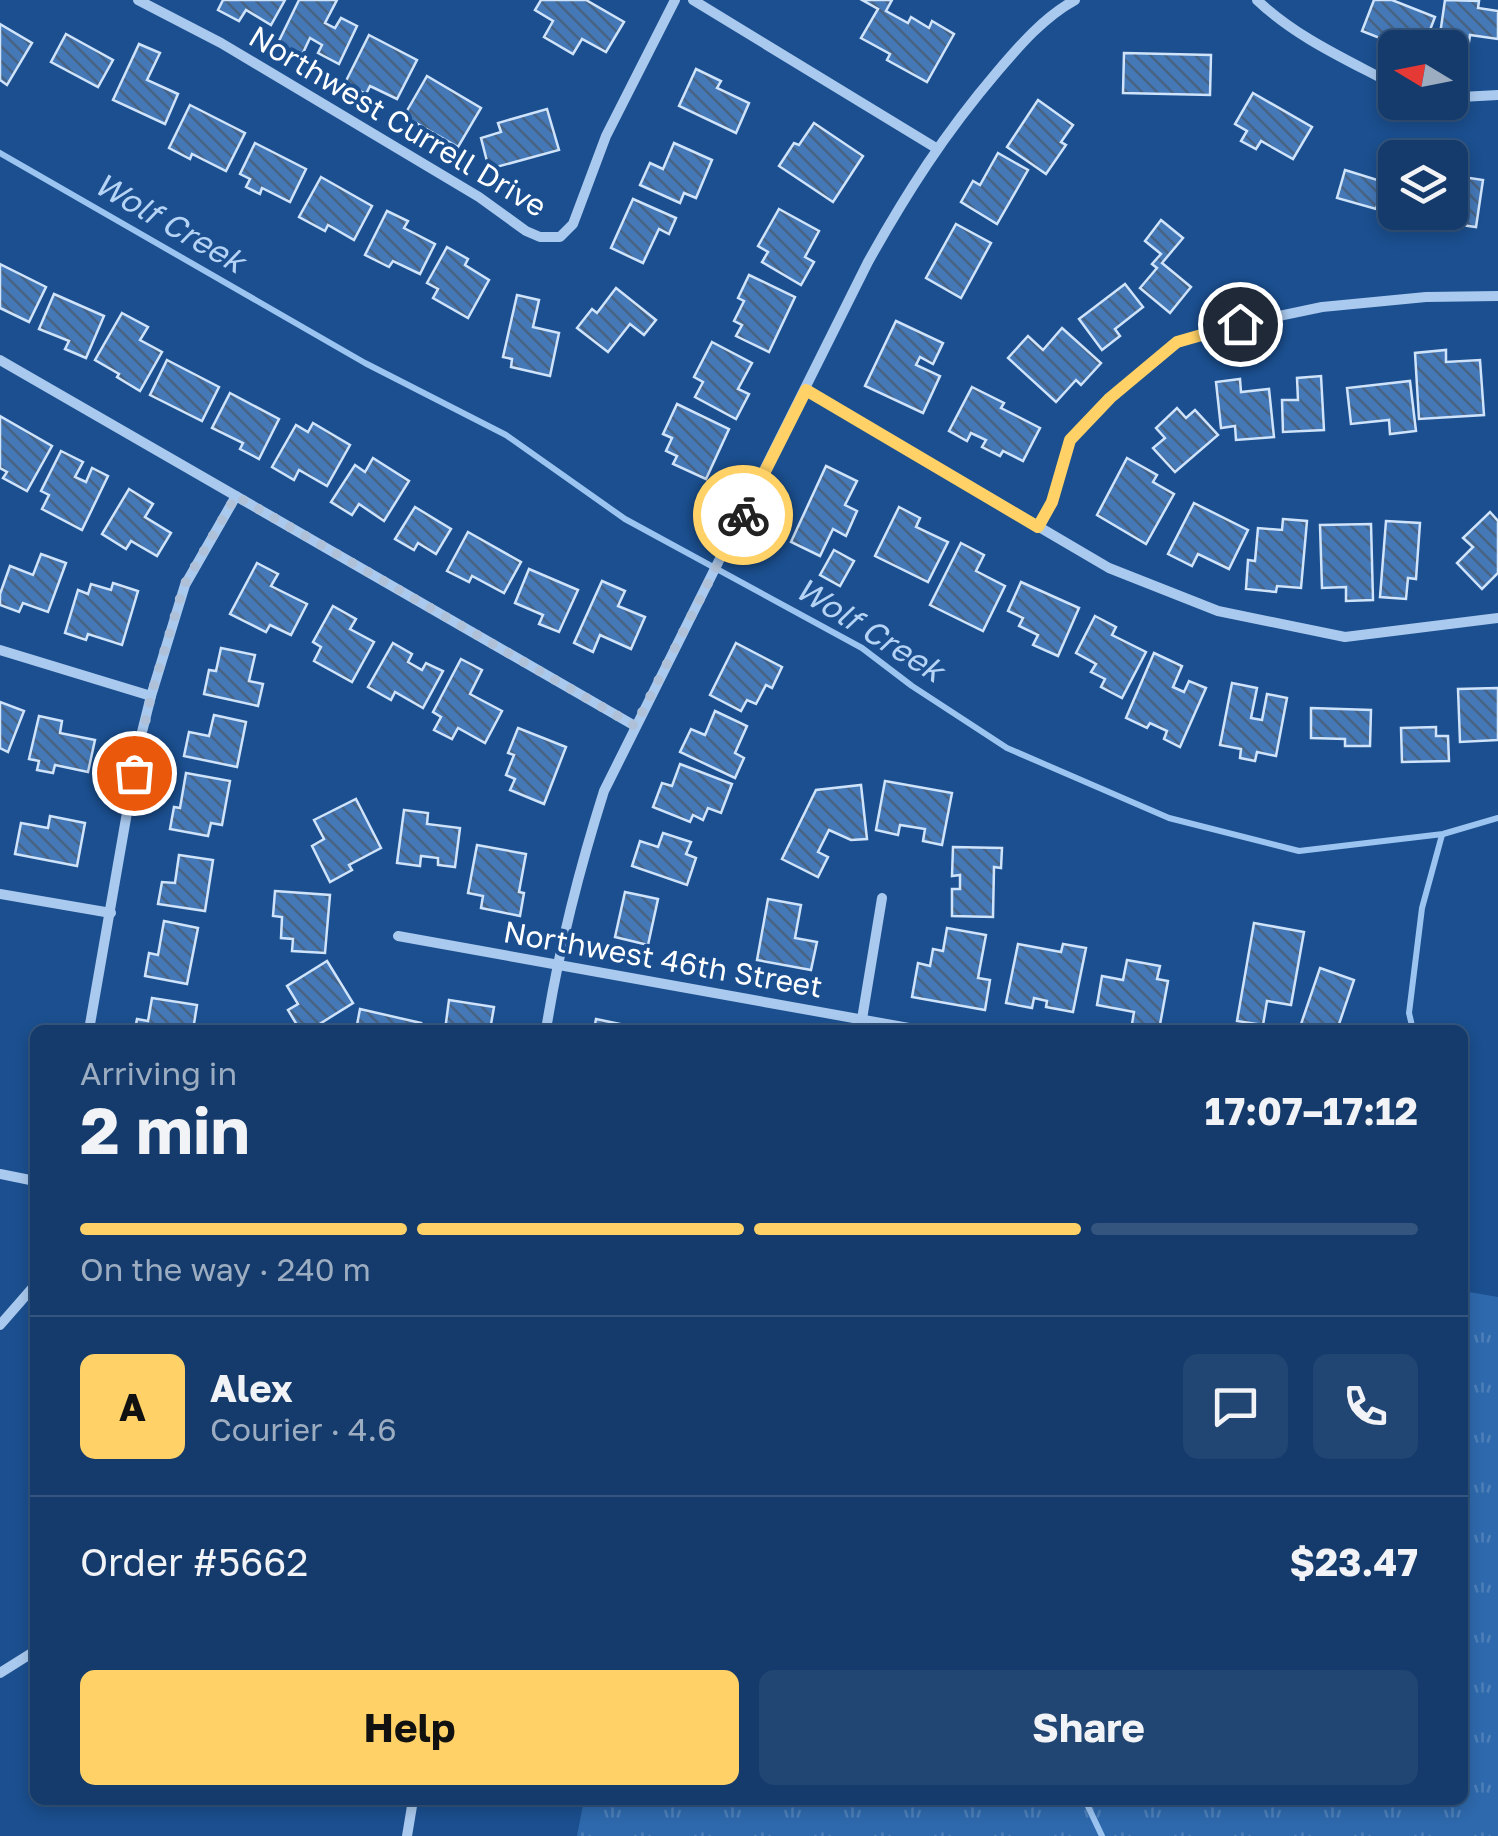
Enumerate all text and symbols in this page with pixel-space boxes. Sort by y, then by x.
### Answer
street label: Northwest Currell Drive [243,18,553,224]
north arrow [1378,30,1468,120]
map controls [1378,30,1468,230]
button: layers [1378,140,1468,230]
water label: Wolf Creek [88,164,254,282]
pin [1198,282,1283,367]
icon: home [1213,297,1268,352]
courier [693,465,793,565]
icon: bike [716,488,771,543]
water label: Wolf Creek [789,569,953,691]
pin [92,731,177,816]
icon: bag [107,746,162,801]
street label: Northwest 46th Street [501,913,825,1005]
text: Arriving in [80,1054,237,1092]
text: 17:07–17:12 [1205,1088,1418,1133]
text: 2 min [80,1090,250,1168]
text: On the way · 240 m [80,1250,371,1288]
button: chat [1183,1354,1288,1459]
button: phone [1313,1354,1418,1459]
text: Alex [210,1365,293,1410]
text: A [119,1384,146,1429]
text: Courier · 4.6 [210,1410,397,1448]
text: Order #5662 [80,1539,308,1584]
text: $23.47 [1290,1539,1418,1584]
button: Help [80,1670,739,1785]
button: Share [759,1670,1418,1785]

